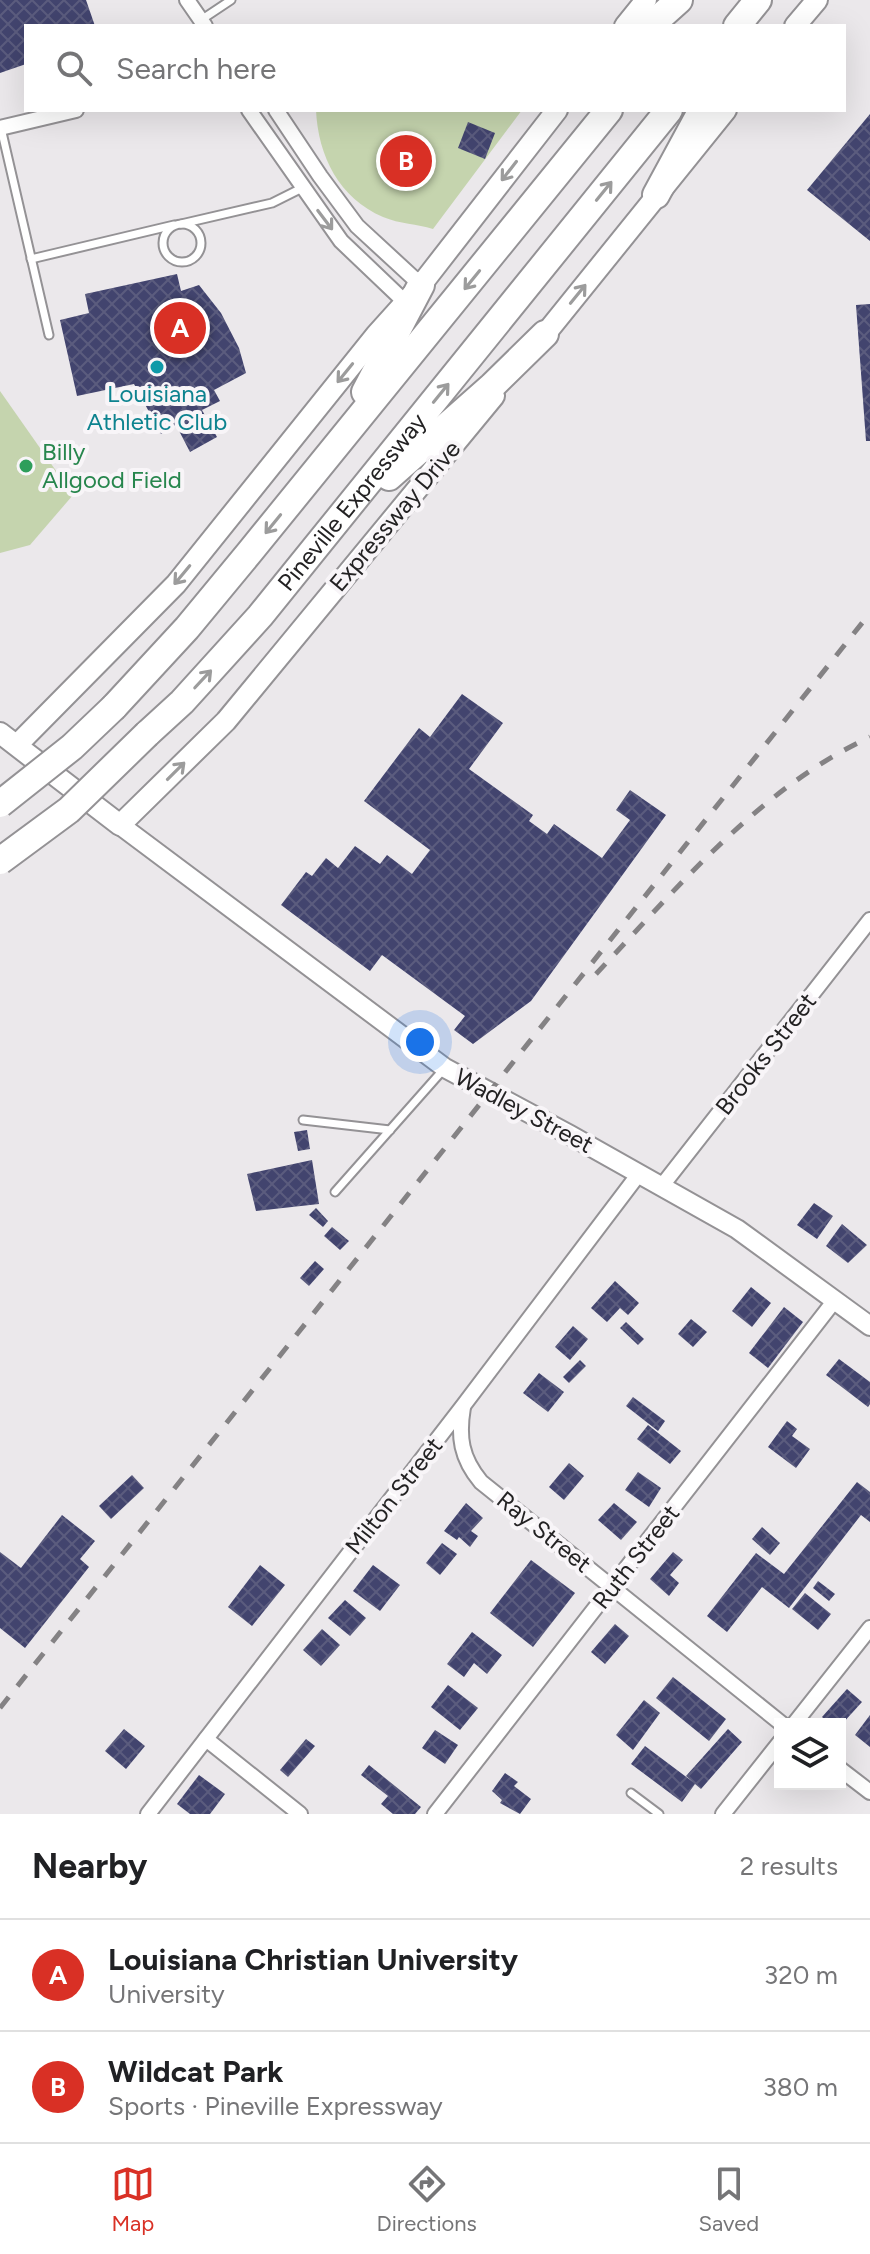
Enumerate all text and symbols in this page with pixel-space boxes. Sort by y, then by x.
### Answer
search box [24,24,846,112]
icon: search [52,46,96,90]
text: Search here [116,50,276,87]
pin: B [380,131,432,191]
one-way arrow [501,160,518,181]
one-way arrow [595,181,613,202]
one-way arrow [317,209,334,230]
one-way arrow [464,269,482,290]
one-way arrow [569,284,586,305]
pin: A [154,298,206,358]
marker: Louisiana Athletic Club [148,358,166,376]
one-way arrow [336,362,354,383]
place label: Louisiana Athletic Club [87,379,227,436]
one-way arrow [432,383,449,404]
street label: Pineville Expressway [271,407,432,596]
street label: Expressway Drive [323,434,466,597]
place label: Billy Allgood Field [42,437,182,494]
marker: Billy Allgood Field [17,457,35,475]
one-way arrow [264,513,281,534]
one-way arrow [173,565,191,585]
one-way arrow [193,669,212,689]
one-way arrow [166,761,186,780]
street label: Brooks Street [709,987,822,1120]
your location [400,1022,440,1062]
street label: Wadley Street [450,1062,598,1159]
street label: Milton Street [339,1431,448,1560]
street label: Ray Street [491,1485,597,1578]
street label: Ruth Street [586,1499,685,1614]
map controls [774,1718,846,1790]
button: layers [774,1718,846,1790]
text: Nearby [32,1846,147,1887]
text: 2 results [740,1850,838,1882]
text: Louisiana Christian University [108,1941,518,1978]
text: A [49,1959,67,1991]
text: 320 m [764,1959,838,1991]
text: University [108,1978,225,2010]
text: Wildcat Park [108,2053,284,2090]
text: B [50,2071,66,2103]
text: 380 m [763,2071,838,2103]
text: Sports · Pineville Expressway [108,2090,443,2122]
tab: Map [111,2162,155,2237]
tab: Directions [377,2162,477,2237]
tab: Saved [698,2162,759,2237]

